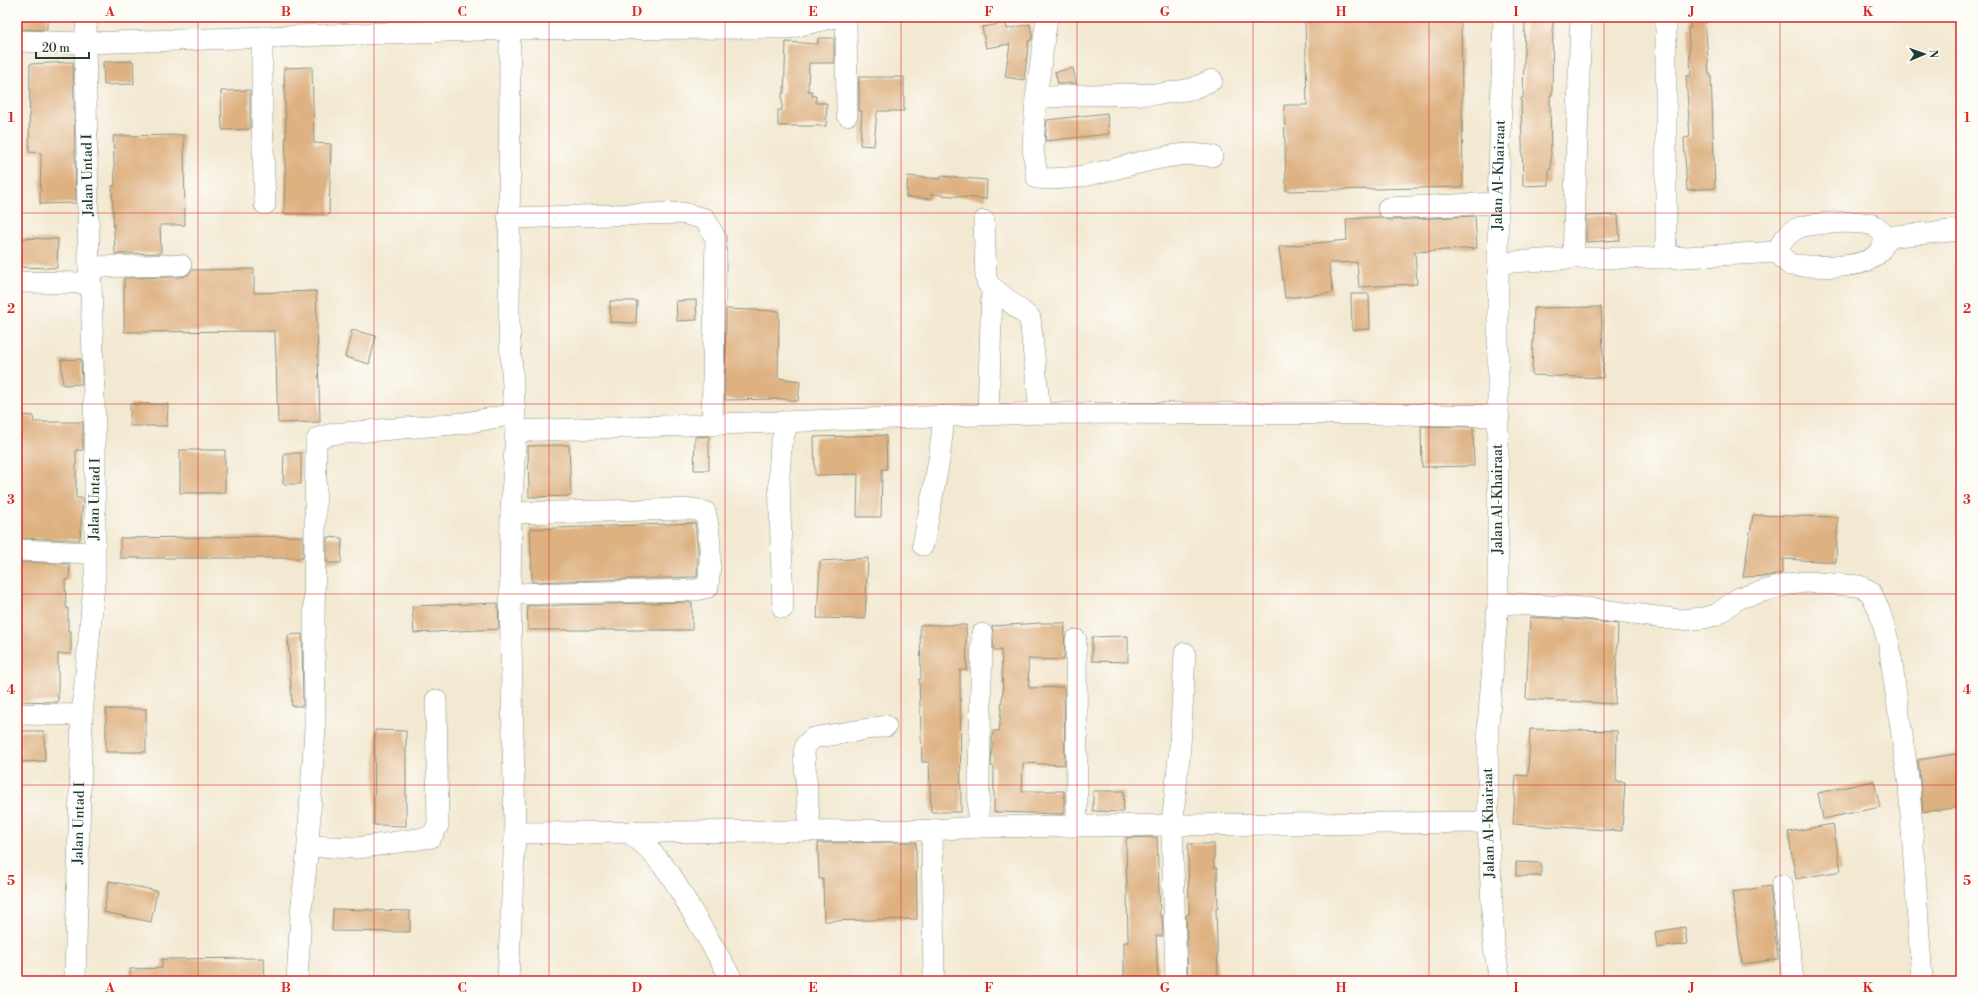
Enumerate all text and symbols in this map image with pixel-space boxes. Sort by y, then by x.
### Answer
text: A [104,4,115,20]
text: B [281,4,291,20]
text: C [457,4,467,20]
text: D [632,4,642,20]
text: E [808,4,818,20]
text: F [984,4,994,20]
text: G [1160,4,1171,20]
text: H [1336,4,1347,20]
text: I [1513,4,1519,20]
text: J [1687,4,1695,20]
text: K [1863,4,1874,20]
scale bar [36,34,89,60]
north arrow [1904,34,1944,74]
text: 20 m [42,41,70,56]
text: N [1926,49,1940,59]
text: 1 [8,110,15,126]
text: 1 [1964,110,1971,126]
street label: Jalan Al-Khairaat [1489,120,1510,231]
street label: Jalan Untad I [78,133,98,217]
text: 2 [7,301,15,317]
text: 2 [1963,301,1971,317]
street label: Jalan Al-Khairaat [1489,444,1507,555]
street label: Jalan Untad I [85,457,105,541]
text: 3 [7,492,15,508]
text: 3 [1963,492,1971,508]
text: 4 [7,682,16,698]
text: 4 [1963,682,1972,698]
street label: Jalan Al-Khairaat [1479,768,1499,879]
street label: Jalan Untad I [69,781,89,865]
text: 5 [7,873,15,889]
text: 5 [1963,873,1971,889]
text: A [104,980,115,996]
text: B [281,980,291,996]
text: C [457,980,467,996]
text: D [632,980,642,996]
text: E [808,980,818,996]
text: F [984,980,994,996]
text: G [1160,980,1171,996]
text: H [1336,980,1347,996]
text: I [1513,980,1519,996]
text: J [1687,980,1695,996]
text: K [1863,980,1874,996]

